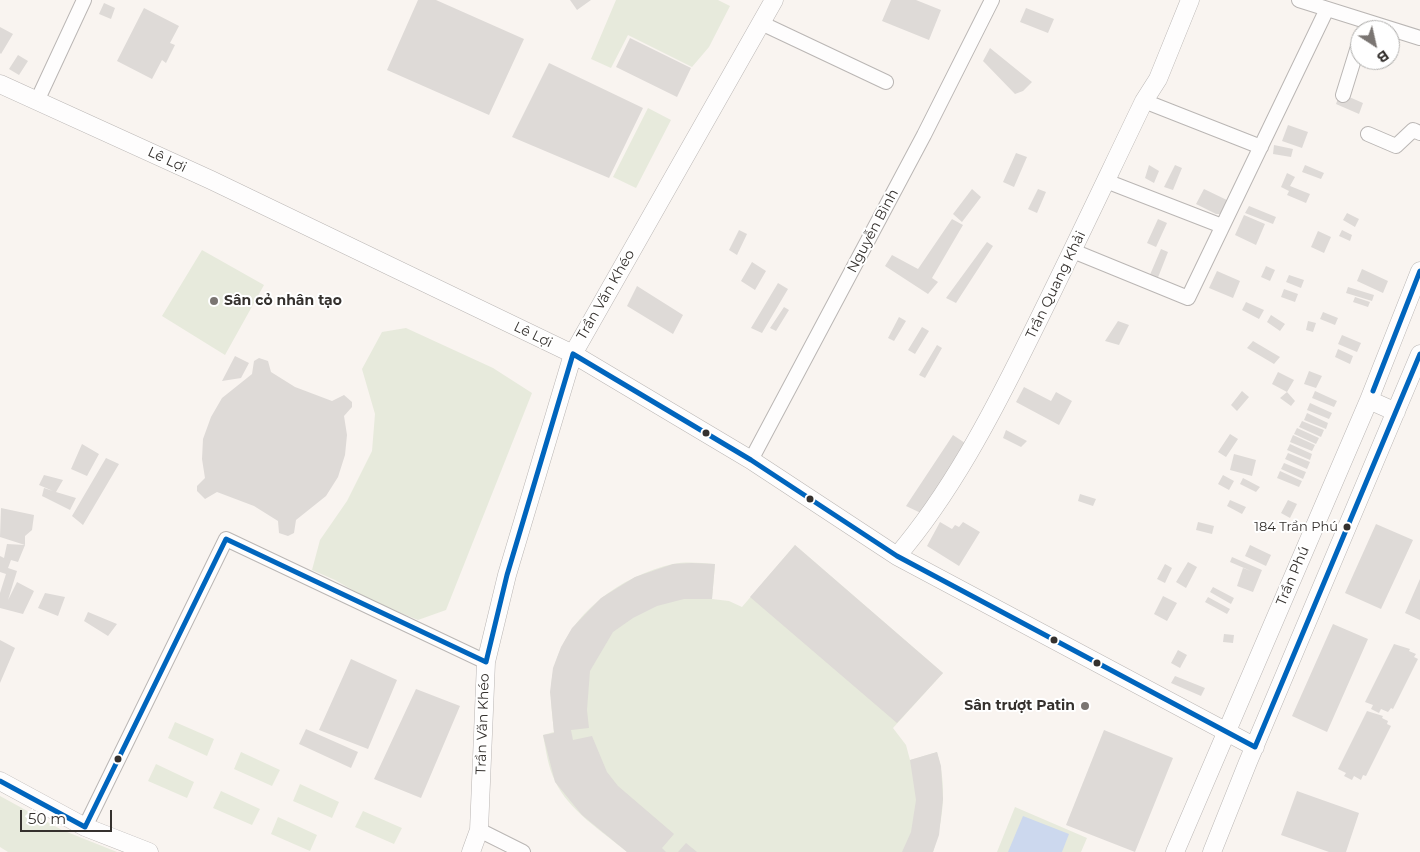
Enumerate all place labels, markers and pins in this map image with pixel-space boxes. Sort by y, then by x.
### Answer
place label: Sân cỏ nhân tạo [224,293,342,309]
marker: Sân cỏ nhân tạo [208,295,220,307]
unlabelled marker [701,428,711,438]
unlabelled marker [805,494,815,504]
place label: 184 Trần Phú [1254,519,1338,535]
marker: 184 Trần Phú [1342,522,1352,532]
unlabelled marker [1049,635,1059,645]
unlabelled marker [1092,658,1102,668]
place label: Sân trượt Patin [964,698,1075,714]
marker: Sân trượt Patin [1079,700,1091,712]
unlabelled marker [113,754,123,764]

